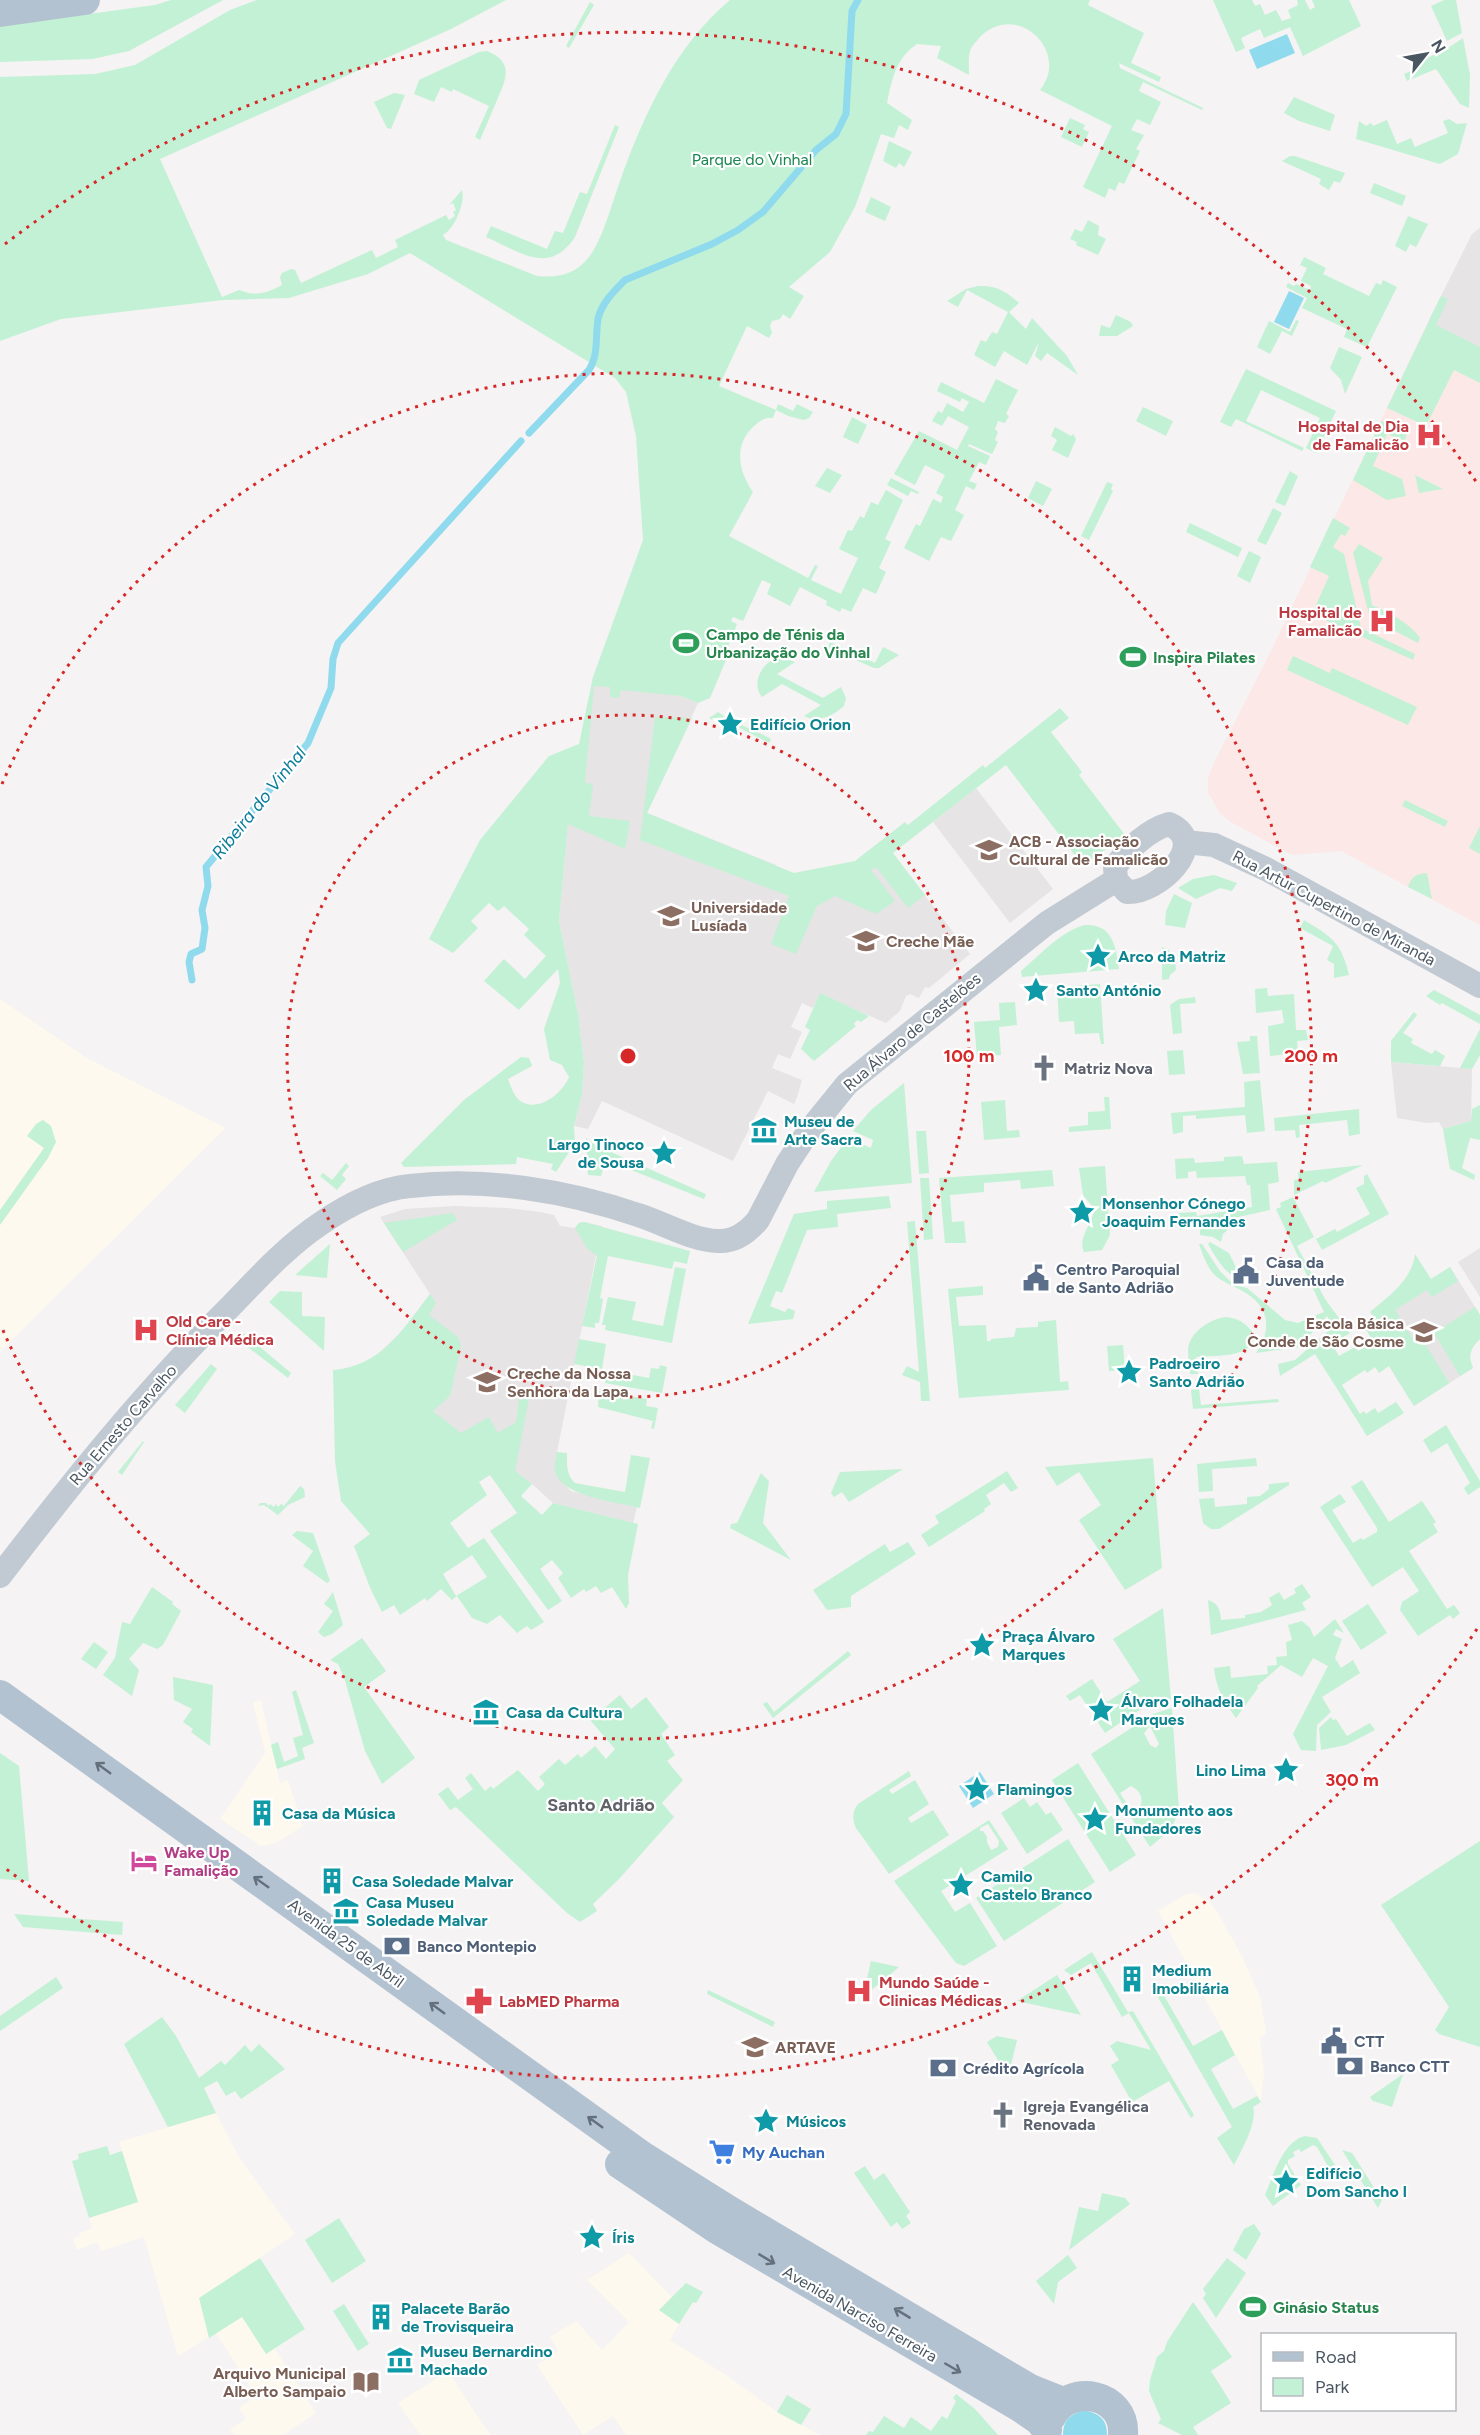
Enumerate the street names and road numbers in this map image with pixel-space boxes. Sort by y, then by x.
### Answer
street label: Rua Artur Cupertino de Miranda [1229,846,1439,970]
street label: Rua Álvaro de Castelões [840,969,984,1095]
street label: Rua Ernesto Carvalho [66,1361,180,1489]
street label: Avenida 25 de Abril [284,1895,408,1991]
street label: Avenida Narciso Ferreira [780,2262,940,2366]

